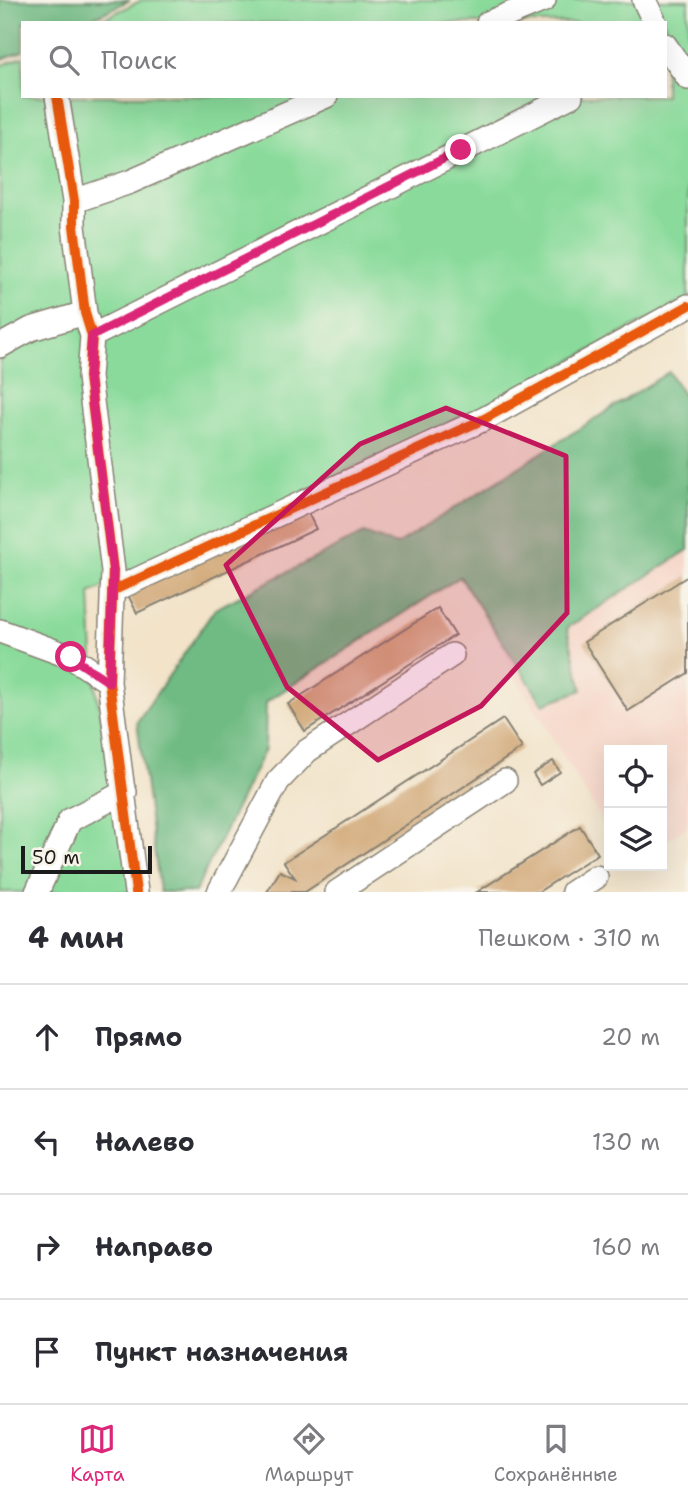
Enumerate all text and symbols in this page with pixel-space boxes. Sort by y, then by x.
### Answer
search box [21,21,667,98]
icon: search [45,41,83,79]
text: Поиск [101,42,177,77]
route end [445,134,476,165]
route start [55,641,86,672]
map controls [604,745,667,871]
button: locate [604,745,667,808]
button: layers [604,808,667,871]
scale bar [21,843,152,875]
text: 50 m [32,845,80,870]
text: 4 мин [28,917,124,958]
text: Пешком · 310 m [478,923,660,953]
icon: ahead [28,1018,66,1056]
text: Прямо [95,1019,183,1054]
text: 20 m [601,1022,660,1052]
icon: left [28,1123,66,1161]
text: Налево [95,1124,195,1159]
text: 130 m [592,1127,660,1157]
icon: right [28,1228,66,1266]
text: Направо [95,1229,213,1264]
text: 160 m [592,1232,660,1262]
icon: arrive [28,1333,66,1371]
text: Пункт назначения [95,1334,348,1369]
tab: Карта [70,1420,125,1487]
tab: Маршрут [265,1420,353,1487]
tab: Сохранённые [494,1420,618,1487]

